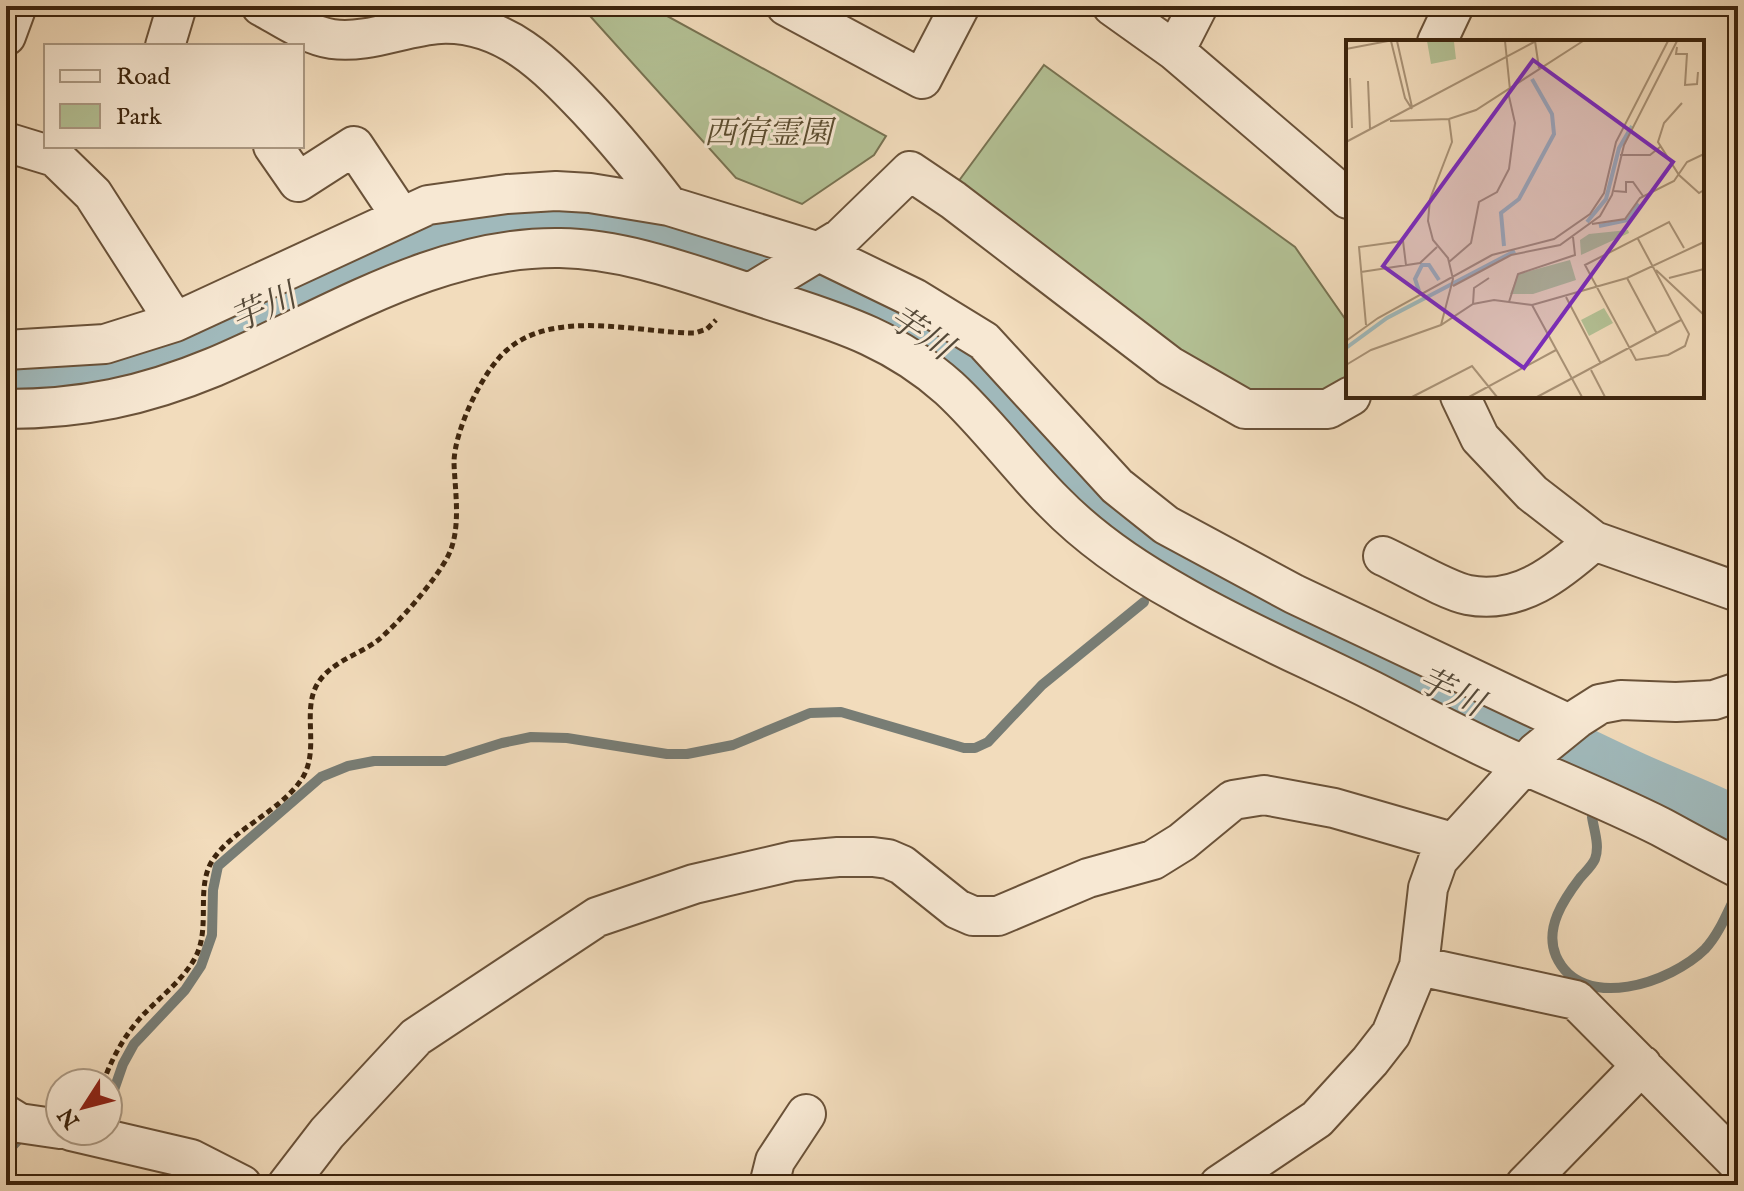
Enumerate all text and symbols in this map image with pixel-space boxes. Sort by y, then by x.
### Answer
inset map [1346,40,1704,398]
legend [44,44,304,148]
text: Road [116,62,170,93]
text: Park [116,102,162,133]
park label: 西宿霊園 [704,114,837,155]
water label: 芋川 [224,274,308,343]
water label: 芋川 [879,298,963,373]
water label: 芋川 [1410,659,1493,729]
north arrow [44,1067,124,1147]
text: N [53,1102,87,1134]

